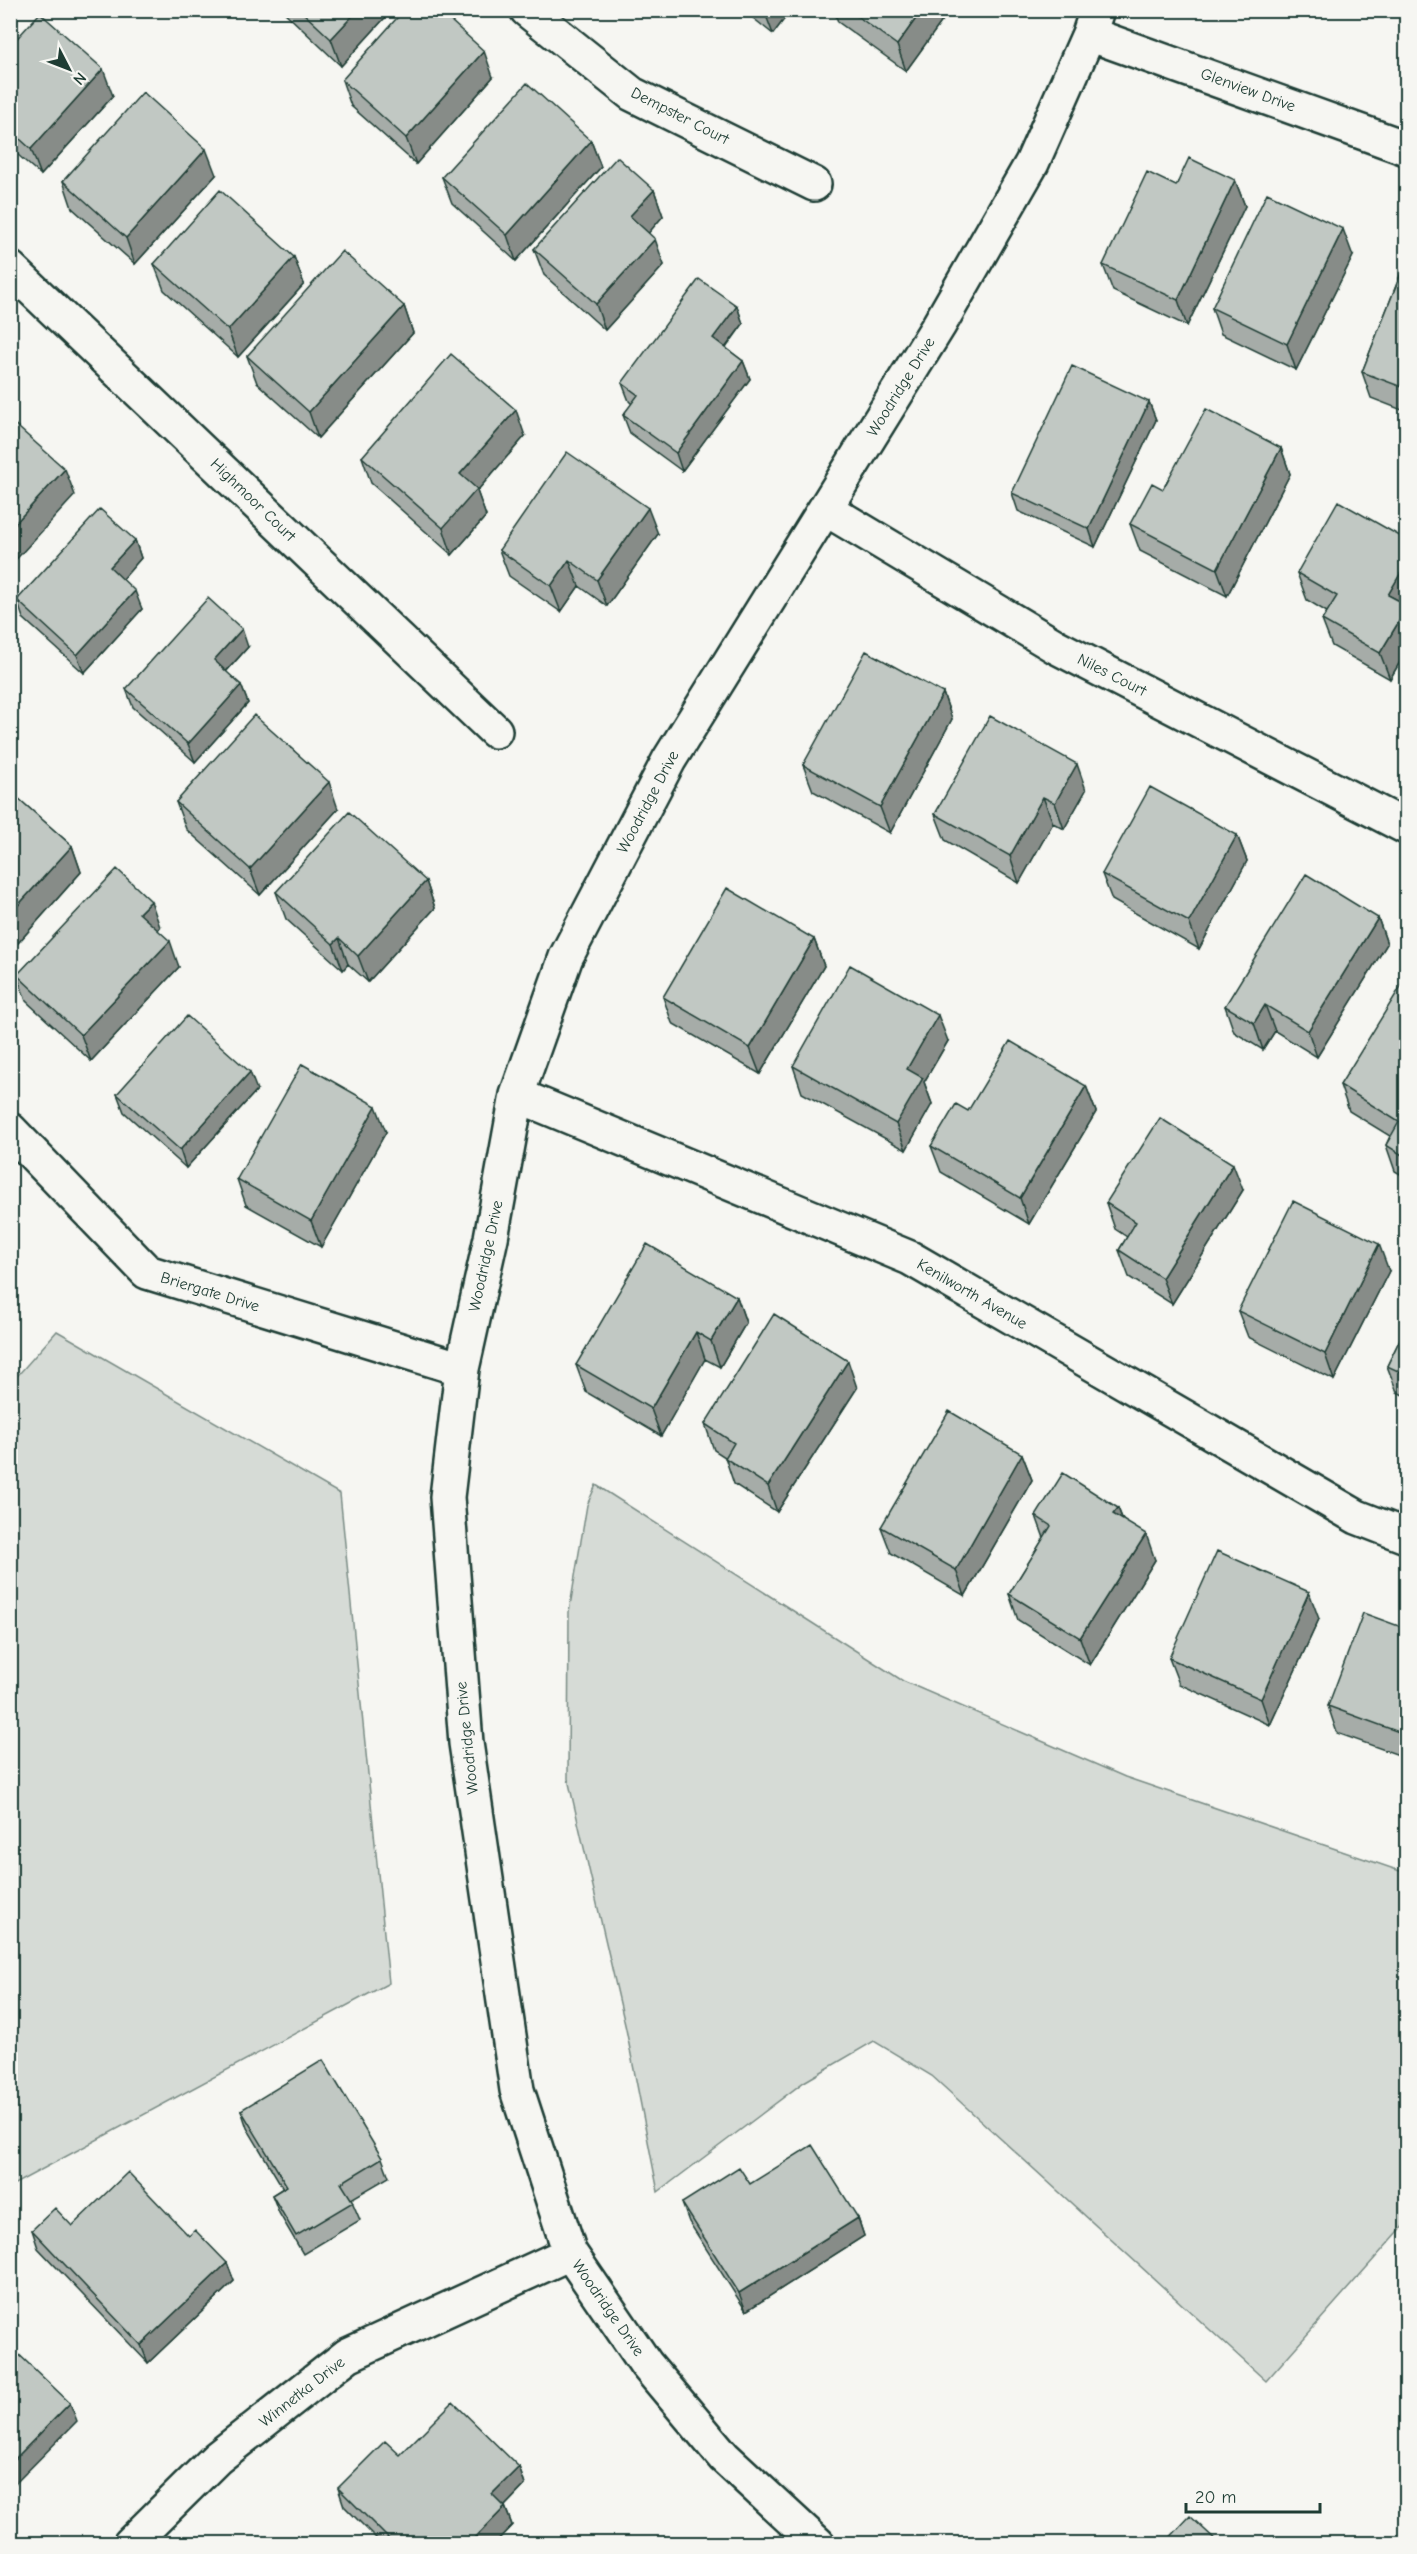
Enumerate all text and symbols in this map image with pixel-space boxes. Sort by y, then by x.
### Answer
north arrow [39,39,99,99]
street label: Glenview Drive [1198,65,1298,115]
text: N [69,68,90,88]
street label: Dempster Court [628,84,732,149]
street label: Woodridge Drive [863,334,939,440]
street label: Highmoor Court [207,455,300,545]
street label: Niles Court [1074,650,1150,700]
street label: Woodridge Drive [613,748,683,856]
street label: Woodridge Drive [465,1199,507,1313]
street label: Kenilworth Avenue [914,1255,1030,1333]
street label: Briergate Drive [158,1268,262,1316]
street label: Woodridge Drive [452,1681,482,1795]
street label: Woodridge Drive [568,2256,648,2360]
street label: Winnetka Drive [256,2353,348,2431]
scale bar [1186,2476,1320,2514]
text: 20 m [1195,2487,1236,2508]

